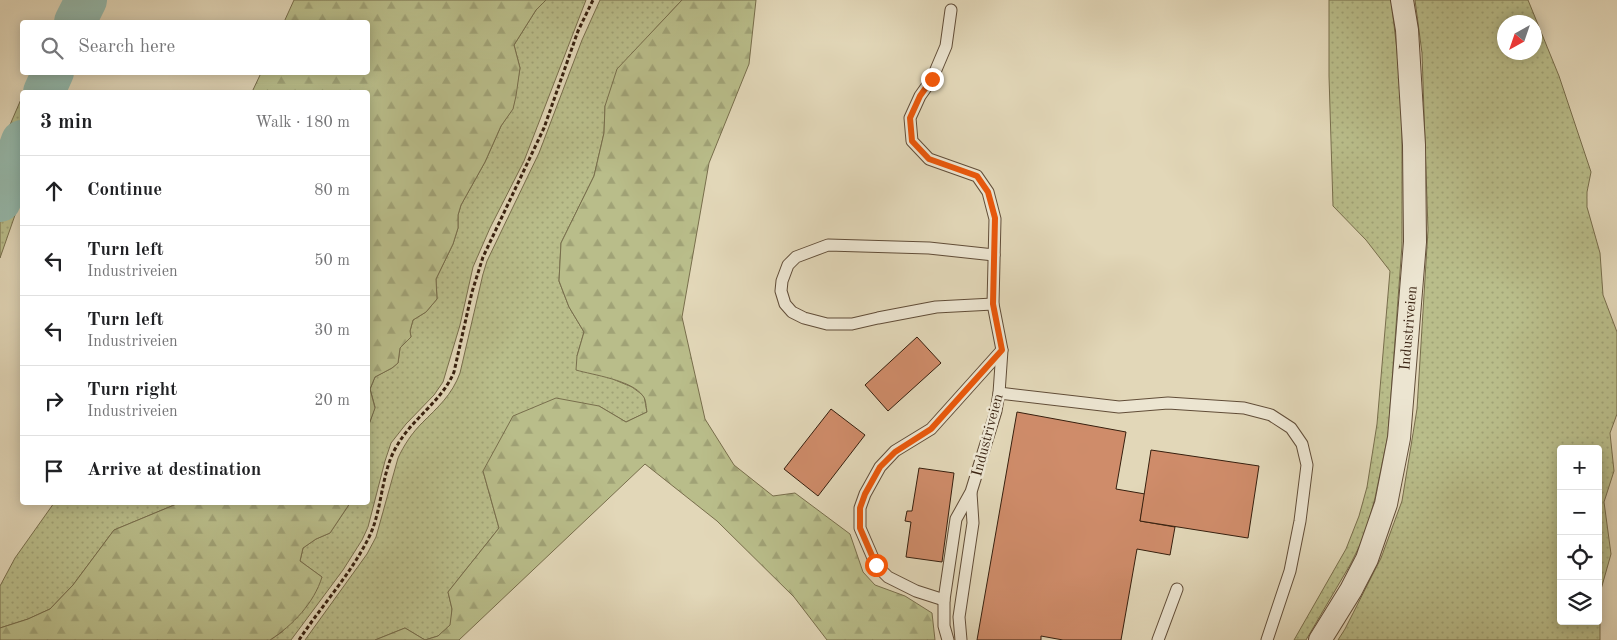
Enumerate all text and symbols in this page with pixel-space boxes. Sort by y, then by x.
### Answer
north arrow [1497,15,1542,60]
search box [20,20,370,75]
icon: search [38,34,66,62]
text: Search here [78,38,175,57]
route end [921,68,944,91]
text: 3 min [40,112,93,133]
text: Walk · 180 m [255,115,350,131]
icon: ahead [40,177,68,205]
text: Continue [87,181,162,200]
text: 80 m [314,183,350,199]
text: Turn left [87,241,164,260]
icon: left [40,247,68,275]
text: 50 m [314,253,350,269]
text: Industriveien [87,264,178,280]
street label: Industriveien [1398,285,1421,371]
text: Turn left [87,311,164,330]
icon: left [40,317,68,345]
text: 30 m [314,323,350,339]
text: Industriveien [87,334,178,350]
text: Turn right [87,381,177,400]
icon: right [40,387,68,415]
street label: Industriveien [970,392,1007,478]
text: 20 m [314,393,350,409]
text: Industriveien [87,404,178,420]
map controls [1557,445,1602,625]
button: + [1557,445,1602,490]
icon: arrive [40,457,68,485]
text: Arrive at destination [87,461,261,480]
button: − [1557,490,1602,535]
button: locate [1557,535,1602,580]
route start [865,554,888,577]
button: layers [1557,580,1602,625]

